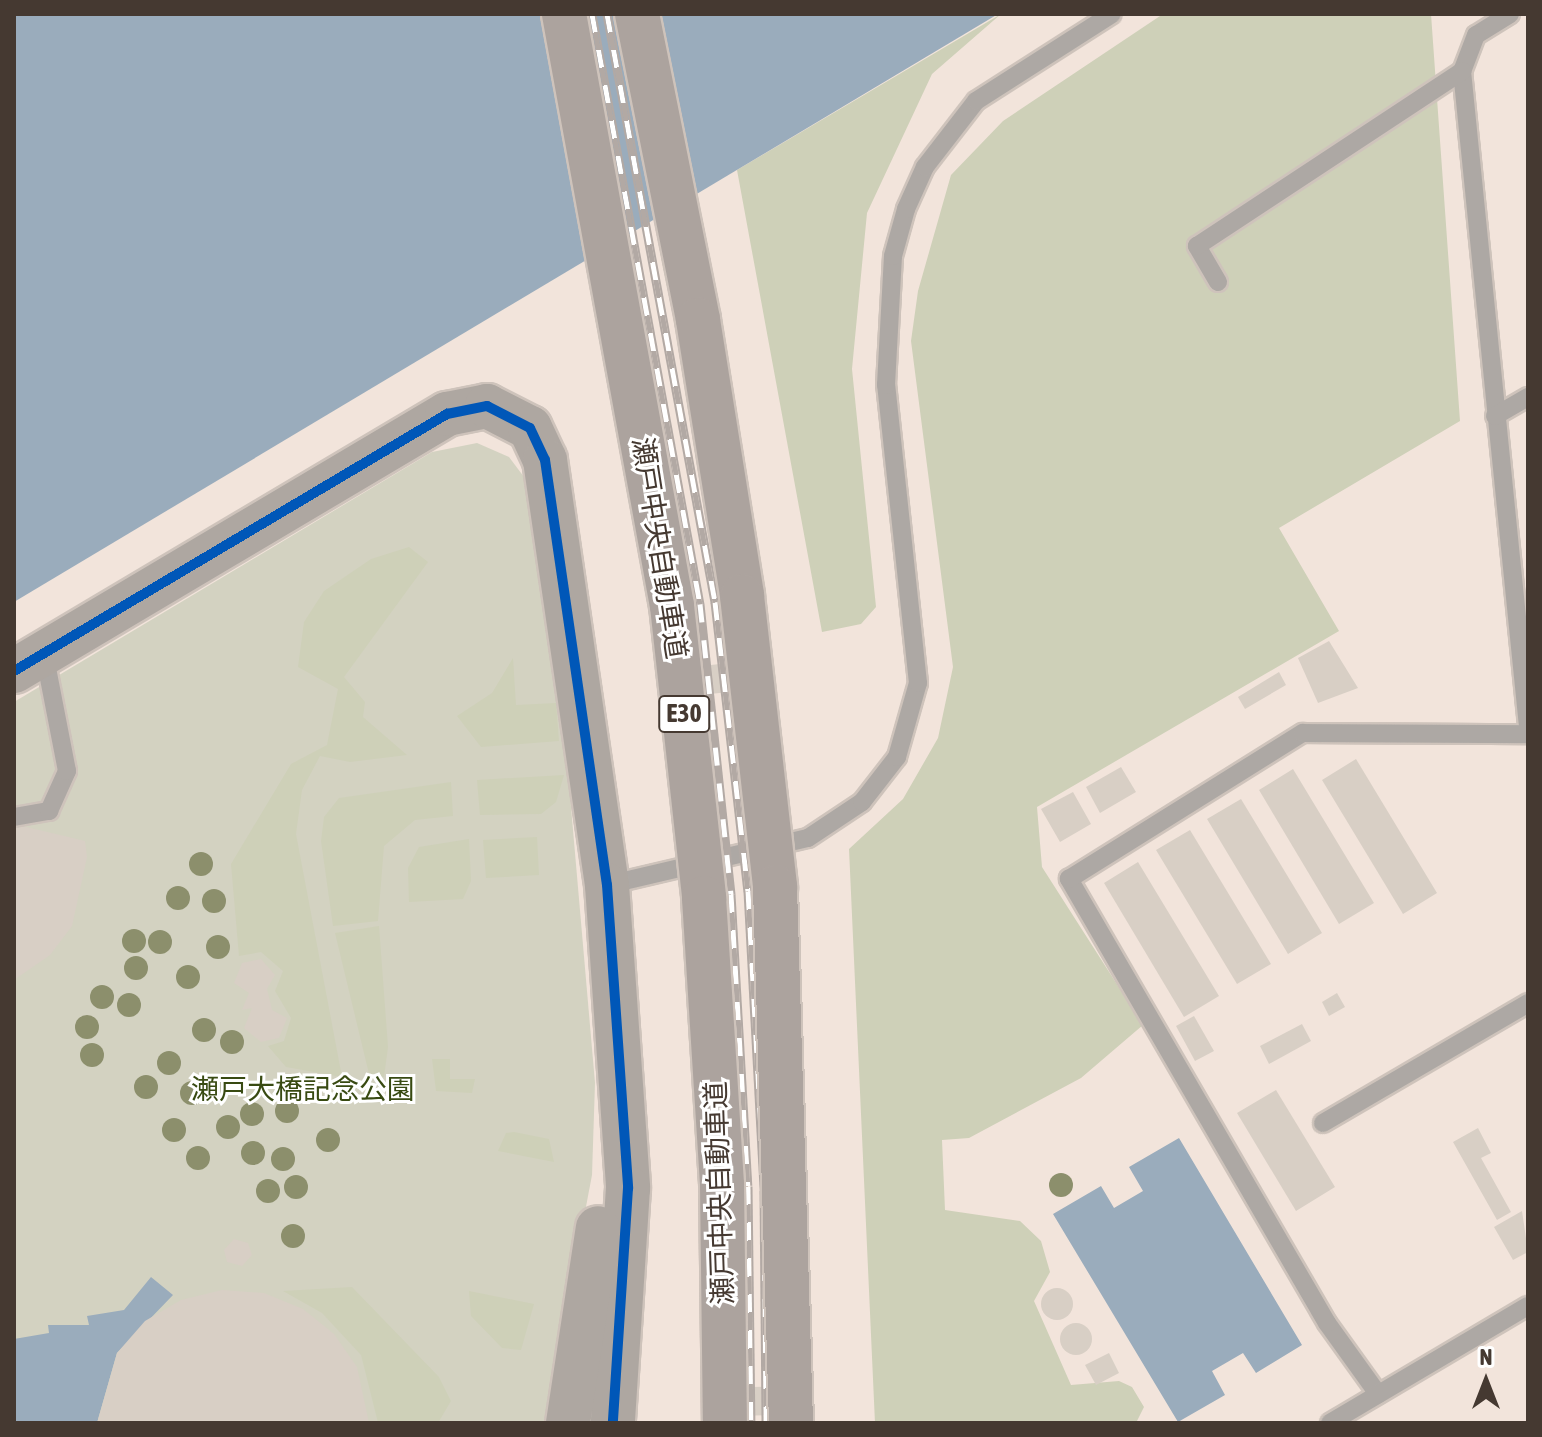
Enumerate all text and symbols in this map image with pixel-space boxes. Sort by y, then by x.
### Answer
street label: 瀬戸中央自動車道 [626,435,694,661]
road number: E30 [658,692,710,736]
park label: 瀬戸大橋記念公園 [191,1072,415,1106]
street label: 瀬戸中央自動車道 [698,1080,740,1306]
north arrow [1446,1341,1526,1421]
text: N [1480,1344,1492,1370]

